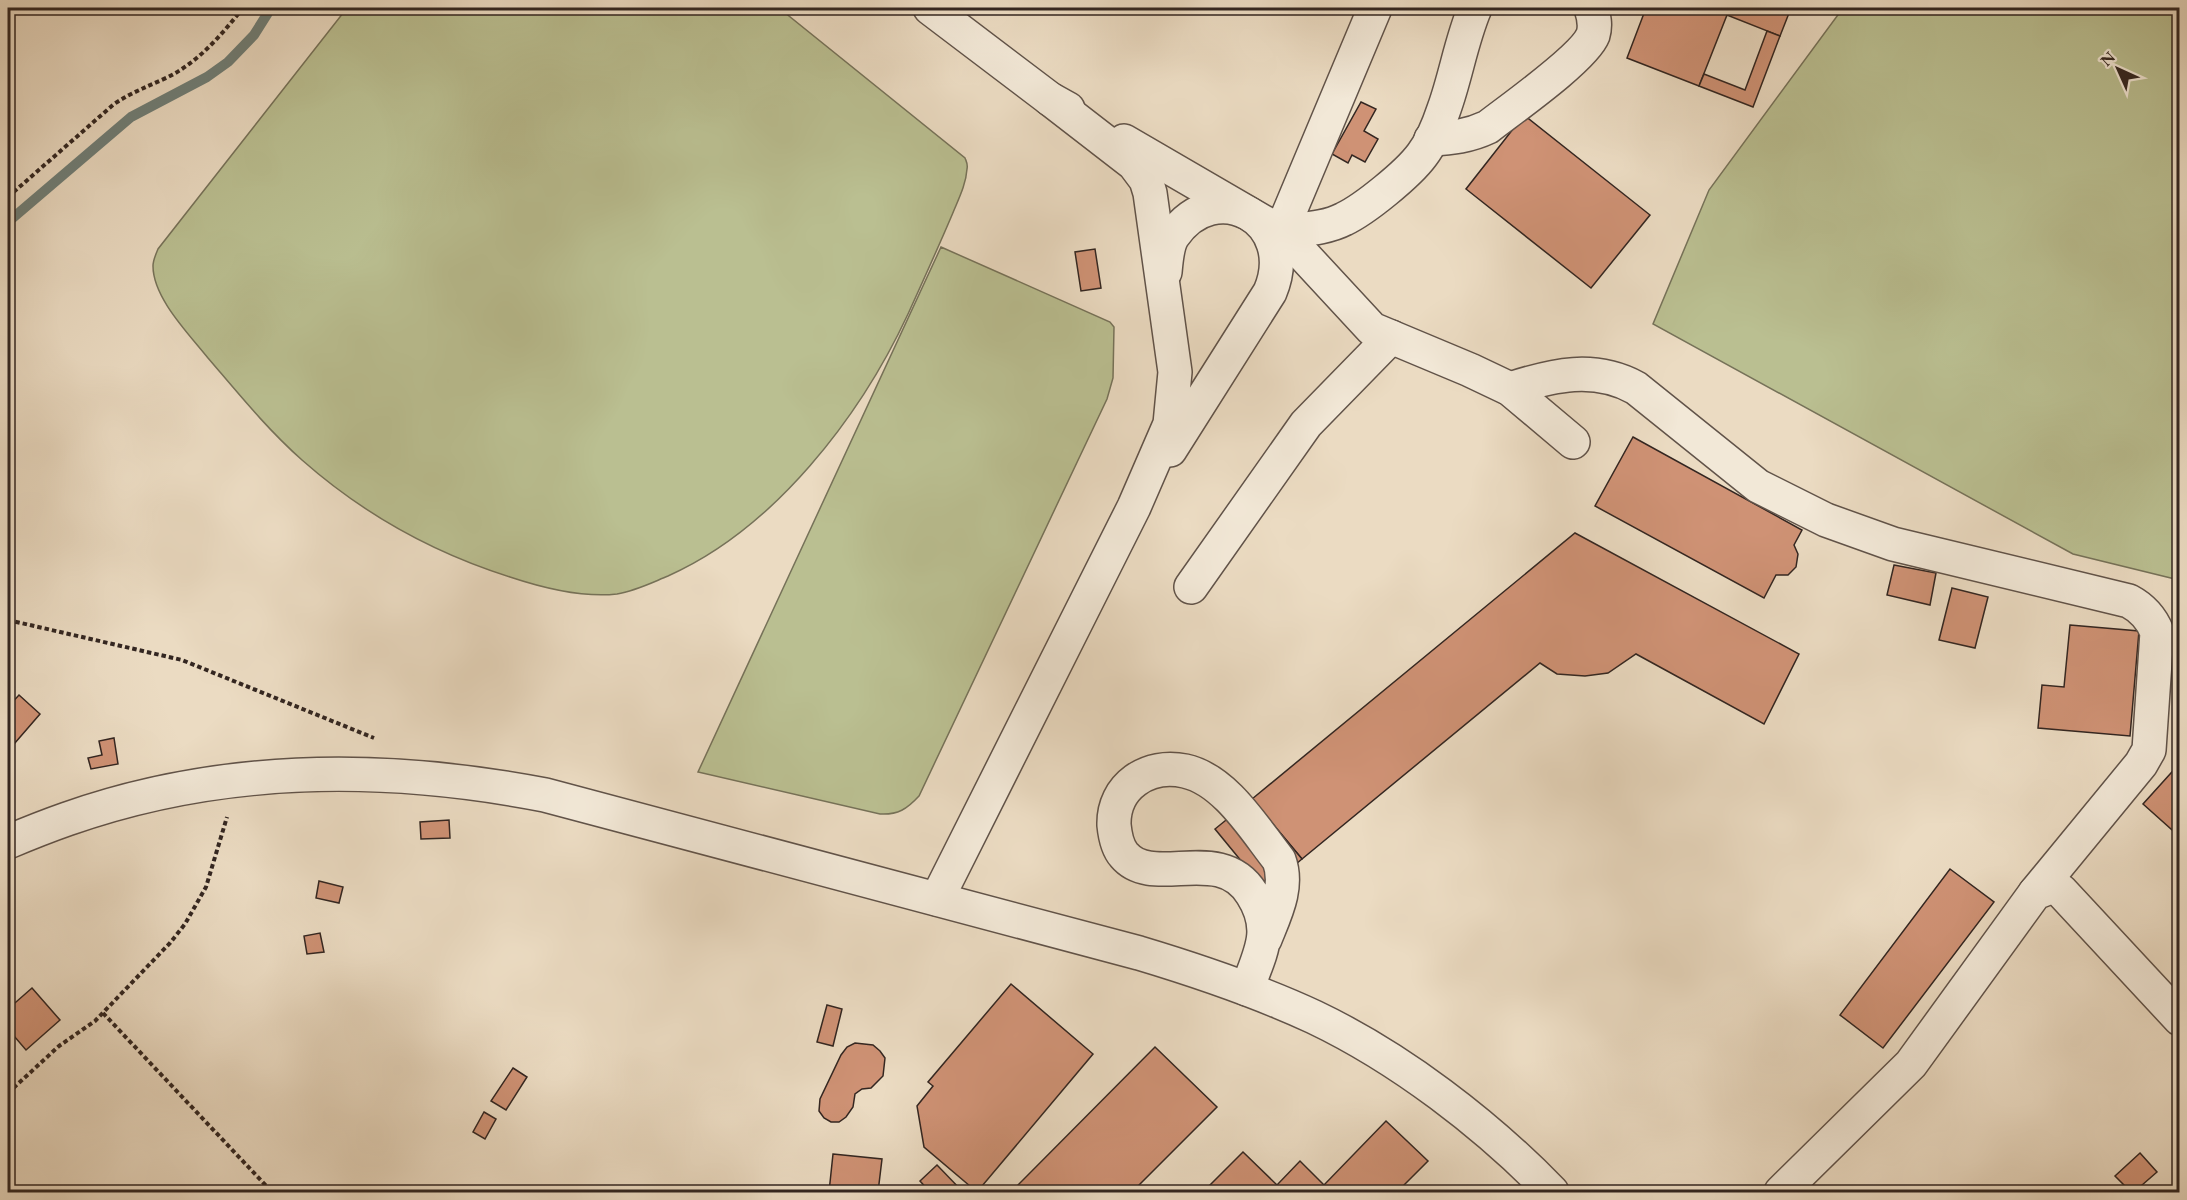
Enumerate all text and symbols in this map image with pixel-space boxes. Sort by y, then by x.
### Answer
north arrow [2088,39,2148,99]
text: N [2096,47,2120,71]

